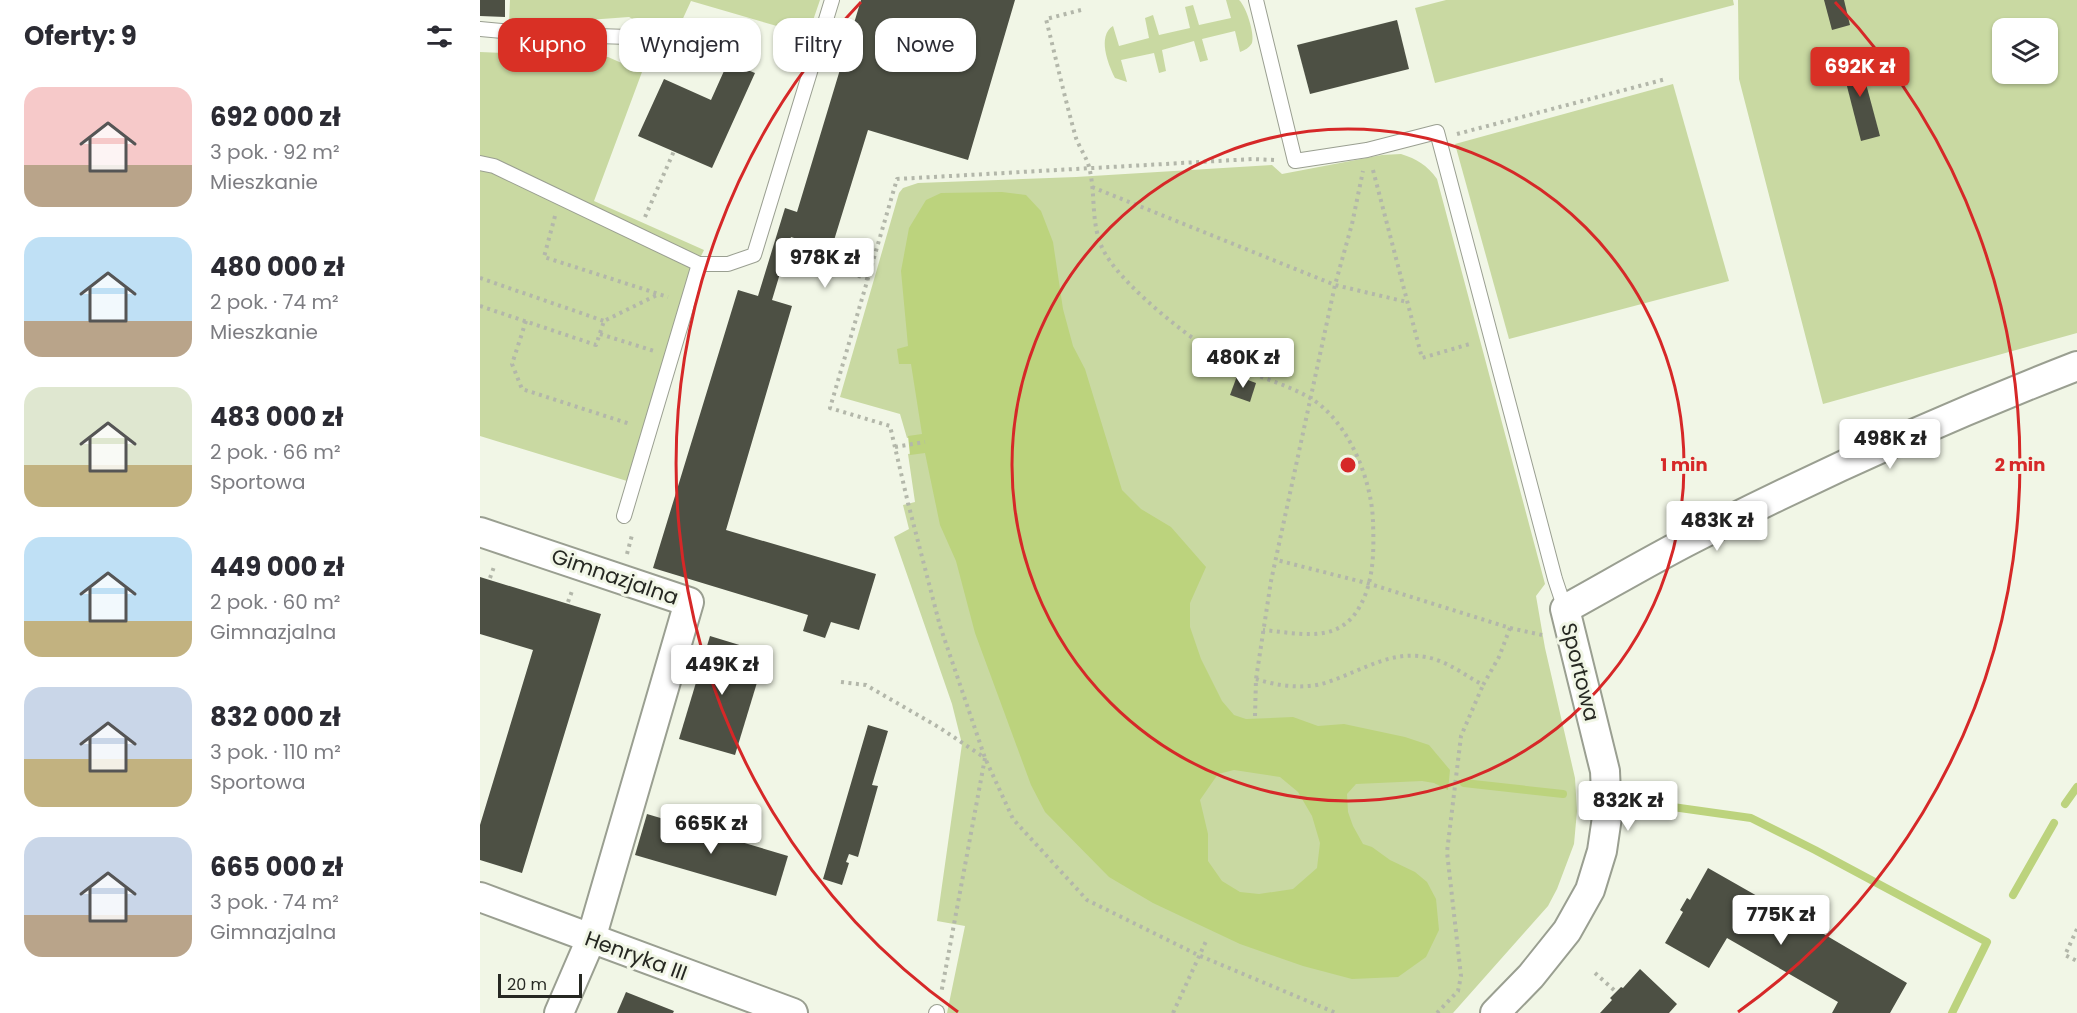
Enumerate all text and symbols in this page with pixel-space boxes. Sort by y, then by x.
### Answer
text: Oferty: 9 [24,18,137,54]
chip: Kupno [498,18,607,72]
chip: Wynajem [619,18,761,72]
chip: Filtry [773,18,863,72]
chip: Nowe [875,18,976,72]
map controls [1992,18,2058,84]
button: layers [1992,18,2058,84]
icon: filters [423,20,456,53]
pin: 692K zł [1805,47,1915,98]
text: 692K zł [1825,52,1895,80]
text: 692 000 zł [210,99,341,135]
icon: home [72,111,144,183]
text: 3 pok. · 92 m² [210,138,340,166]
text: Mieszkanie [210,168,318,196]
pin: 978K zł [770,238,880,289]
text: 978K zł [790,243,860,271]
text: 480 000 zł [210,249,345,285]
icon: home [72,261,144,333]
text: 2 pok. · 74 m² [210,288,339,316]
text: Mieszkanie [210,318,318,346]
pin: 480K zł [1188,338,1298,389]
text: 480K zł [1206,343,1280,371]
text: 483 000 zł [210,399,343,435]
icon: home [72,411,144,483]
pin: 498K zł [1835,419,1945,470]
text: 498K zł [1853,424,1927,452]
text: 2 pok. · 66 m² [210,438,341,466]
text: 1 min [1660,452,1708,477]
text: 2 min [1995,452,2045,477]
centre of rings [1338,455,1358,475]
text: Sportowa [210,468,306,496]
pin: 483K zł [1662,501,1772,552]
text: 483K zł [1680,506,1754,534]
street label: Gimnazjalna [548,541,683,612]
text: 449 000 zł [210,549,344,585]
icon: home [72,561,144,633]
text: 2 pok. · 60 m² [210,588,340,616]
text: Gimnazjalna [210,618,336,646]
street label: Sportowa [1554,620,1607,724]
pin: 449K zł [667,645,777,696]
text: 449K zł [685,650,759,678]
text: 832 000 zł [210,699,341,735]
icon: home [72,711,144,783]
text: 3 pok. · 110 m² [210,738,341,766]
text: Sportowa [210,768,306,796]
pin: 832K zł [1573,781,1683,832]
text: 832K zł [1593,786,1664,814]
pin: 665K zł [656,804,766,855]
text: 665K zł [675,809,748,837]
text: 665 000 zł [210,849,343,885]
icon: home [72,861,144,933]
text: 3 pok. · 74 m² [210,888,339,916]
pin: 775K zł [1726,895,1836,946]
text: 775K zł [1747,900,1815,928]
text: Gimnazjalna [210,918,336,946]
street label: Henryka III [581,924,691,987]
scale bar [498,971,582,998]
text: 20 m [507,973,547,996]

